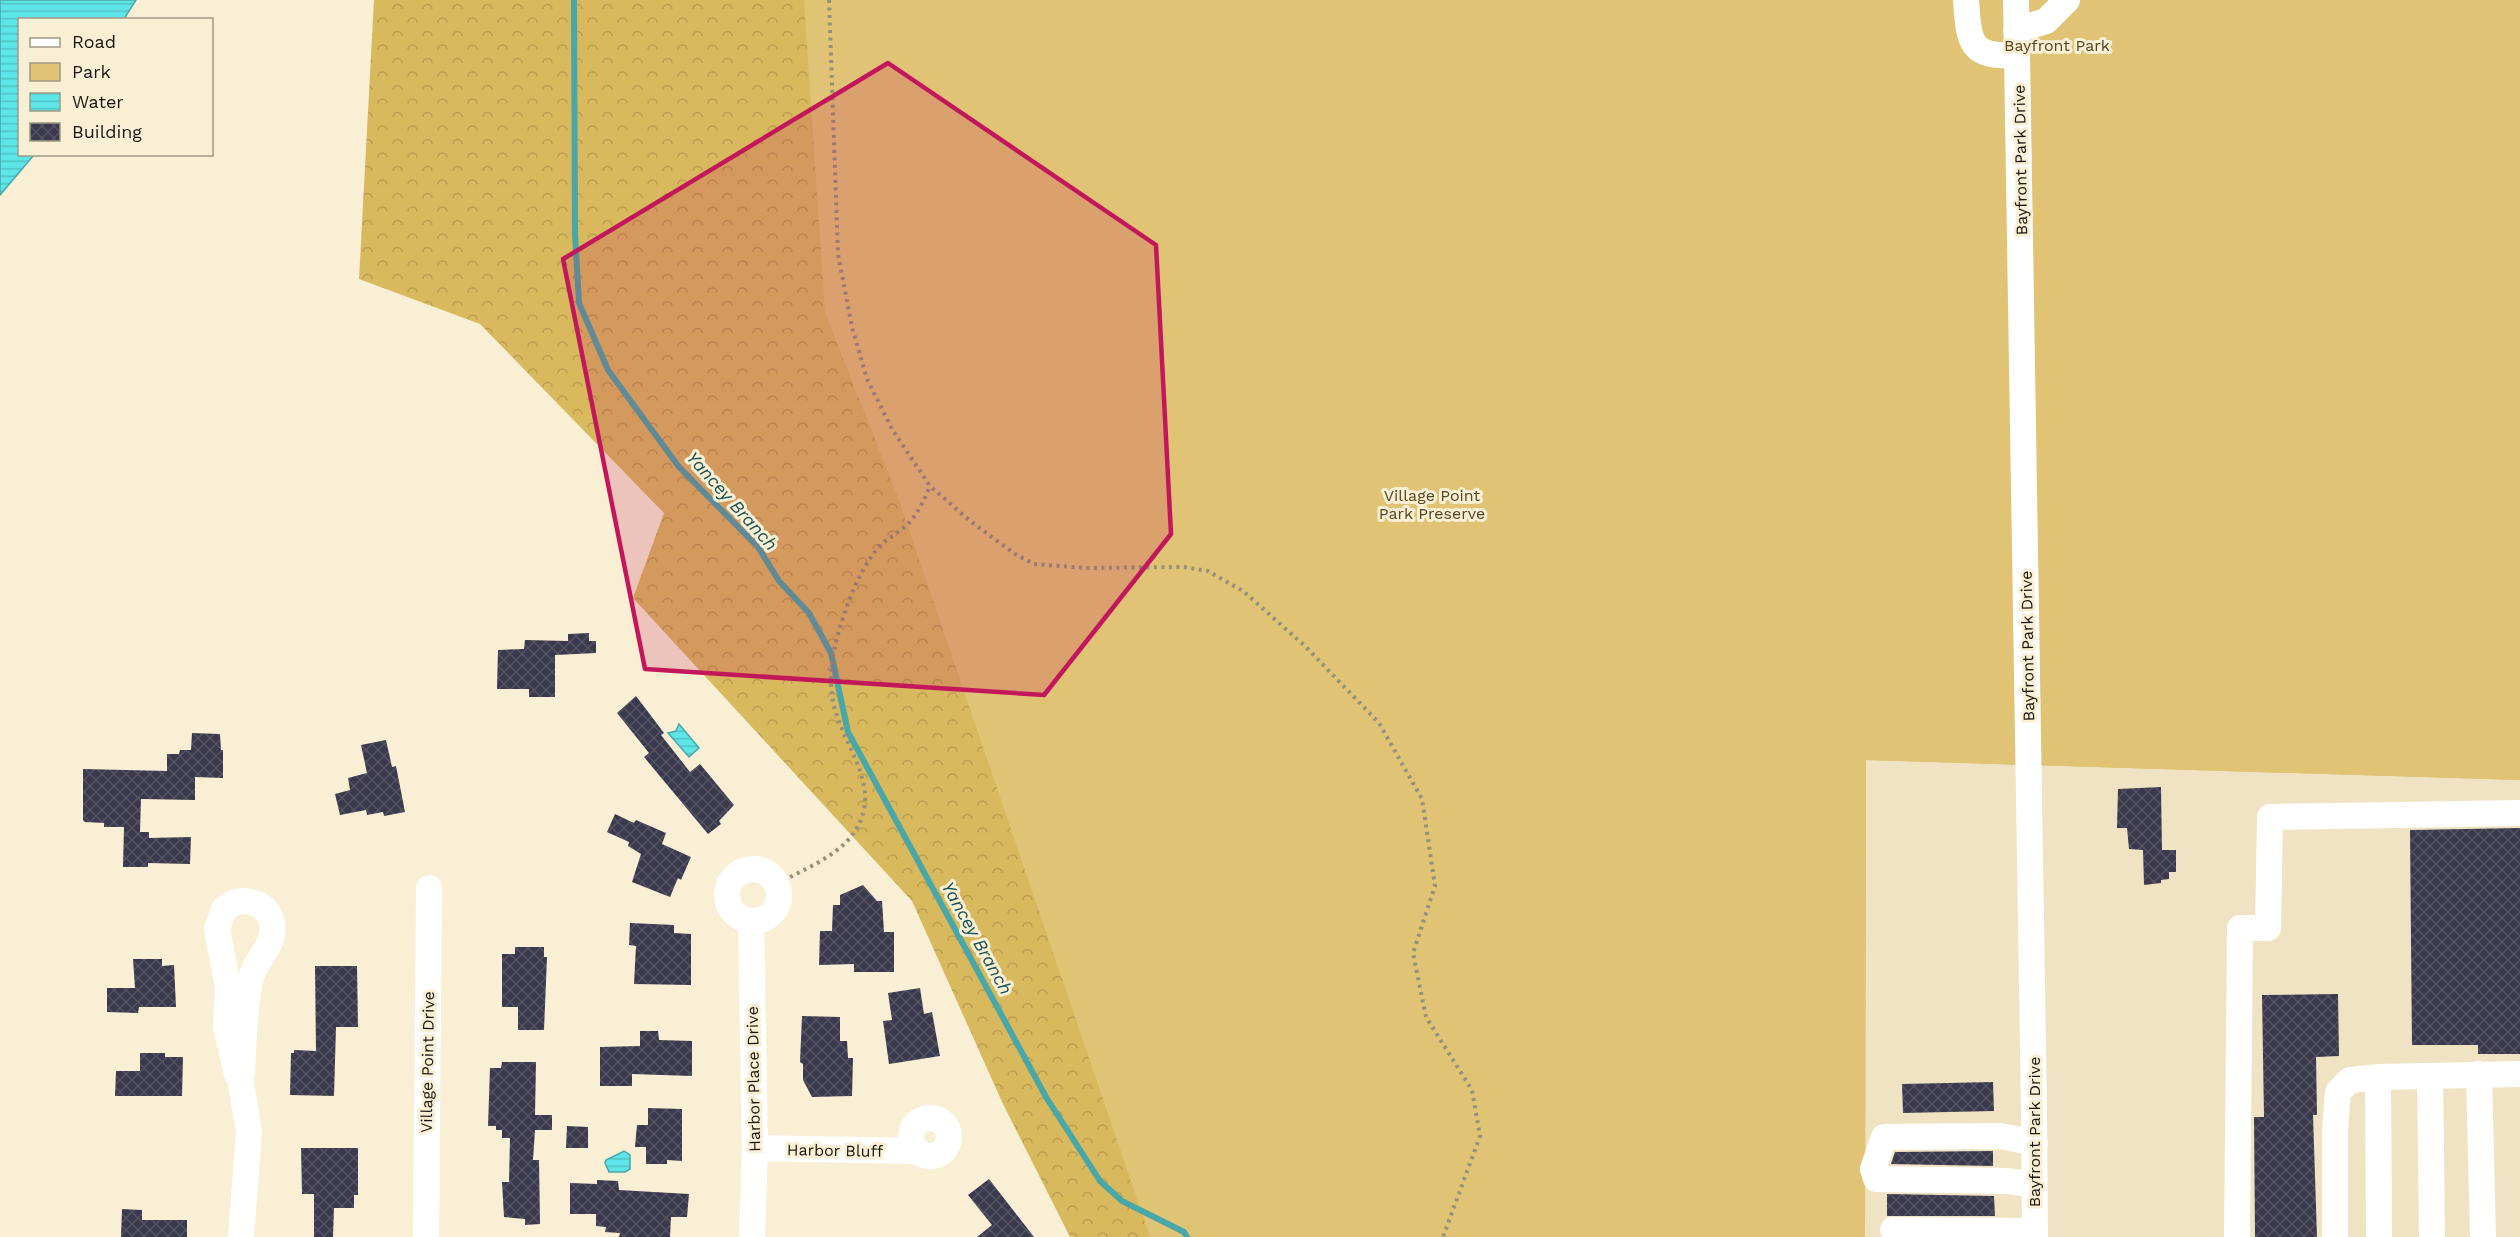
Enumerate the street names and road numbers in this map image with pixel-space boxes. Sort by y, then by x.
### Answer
street label: Bayfront Park Drive [2010,84,2031,236]
street label: Bayfront Park Drive [2017,570,2038,722]
street label: Village Point Drive [417,991,438,1133]
street label: Harbor Place Drive [743,1006,764,1152]
street label: Bayfront Park Drive [2025,1057,2044,1207]
street label: Harbor Bluff [787,1140,884,1161]

